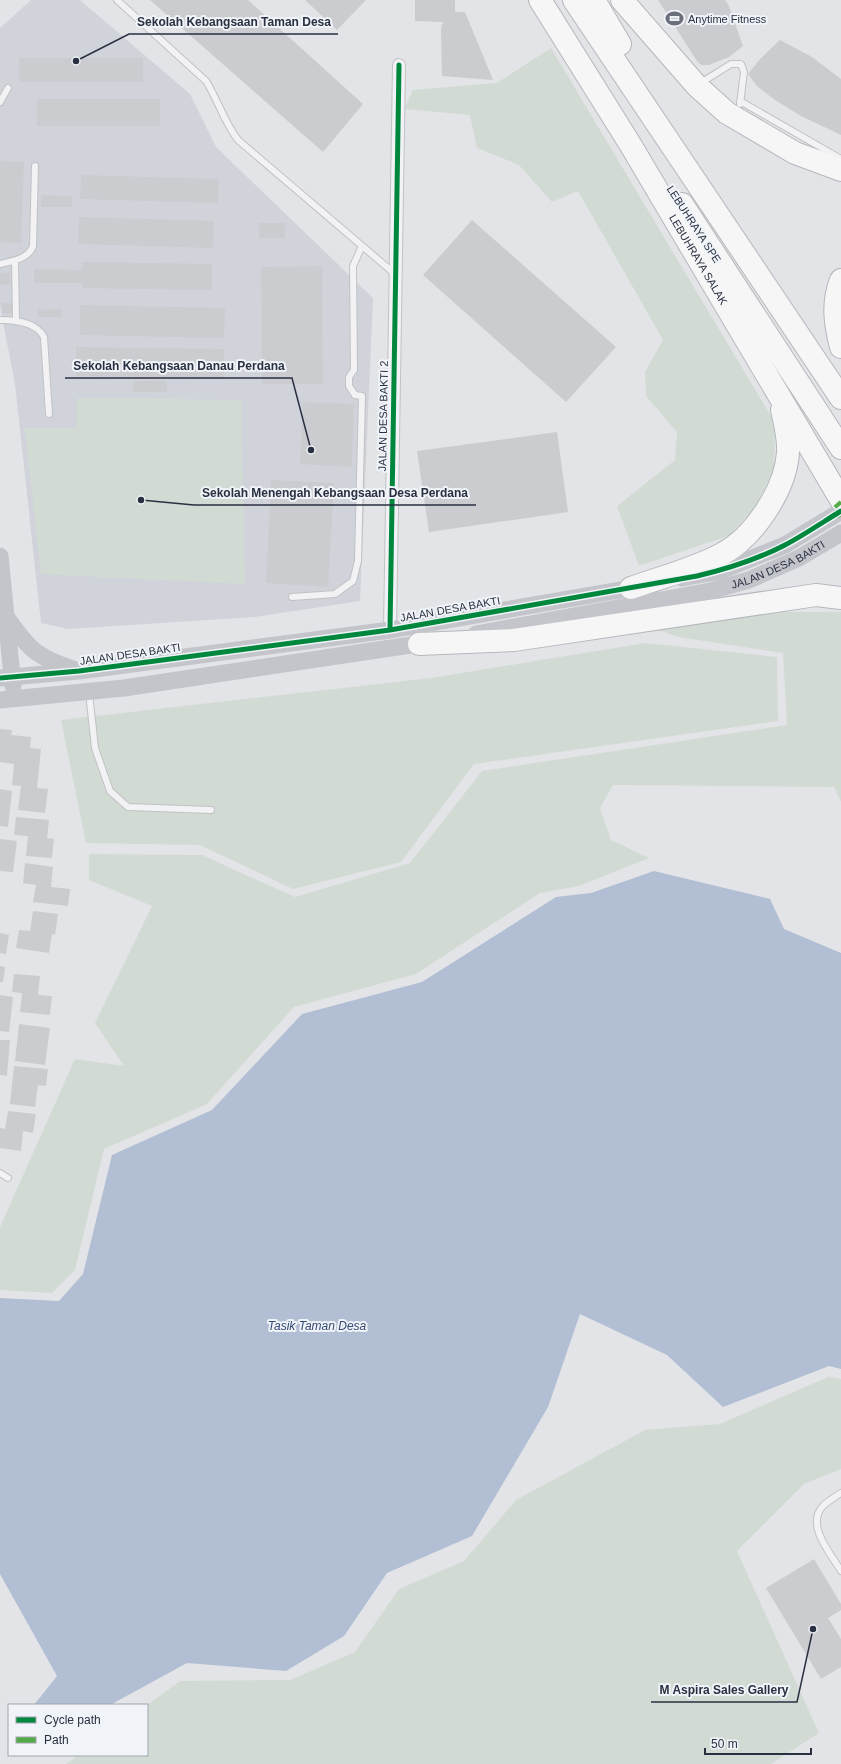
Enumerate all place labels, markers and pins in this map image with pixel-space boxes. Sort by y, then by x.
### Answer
sports icon: Anytime Fitness [665,9,685,29]
callout: Sekolah Kebangsaan Taman Desa [129,10,338,34]
place label: Anytime Fitness [688,13,767,25]
callout: Sekolah Kebangsaan Danau Perdana [65,354,292,378]
callout: Sekolah Menengah Kebangsaan Desa Perdana [194,481,476,505]
callout: M Aspira Sales Gallery [651,1678,797,1702]

